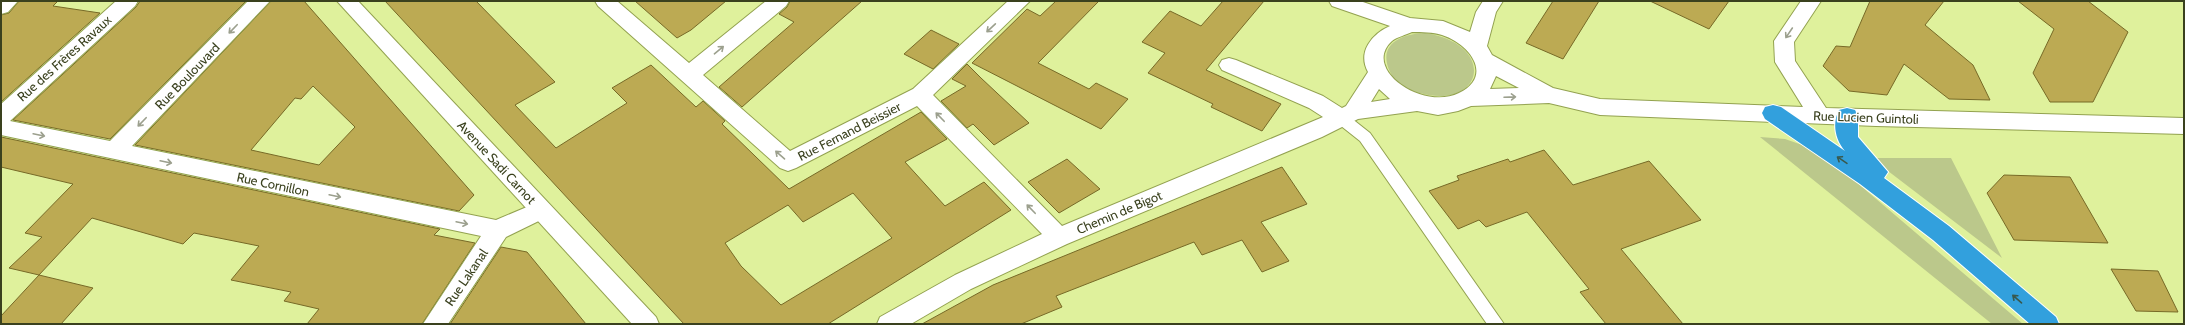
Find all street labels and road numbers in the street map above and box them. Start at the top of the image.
street label: Rue des Frères Ravaux [14,11,115,105]
street label: Rue Boulouvard [151,39,223,113]
street label: Rue Fernand Beissier [795,98,904,164]
street label: Rue Lucien Guintoli [1813,107,1919,127]
street label: Avenue Sadi Carnot [454,117,540,207]
street label: Rue Cornillon [235,169,311,199]
street label: Chemin de Bigot [1074,187,1165,237]
street label: Rue Lakanal [441,245,491,309]

